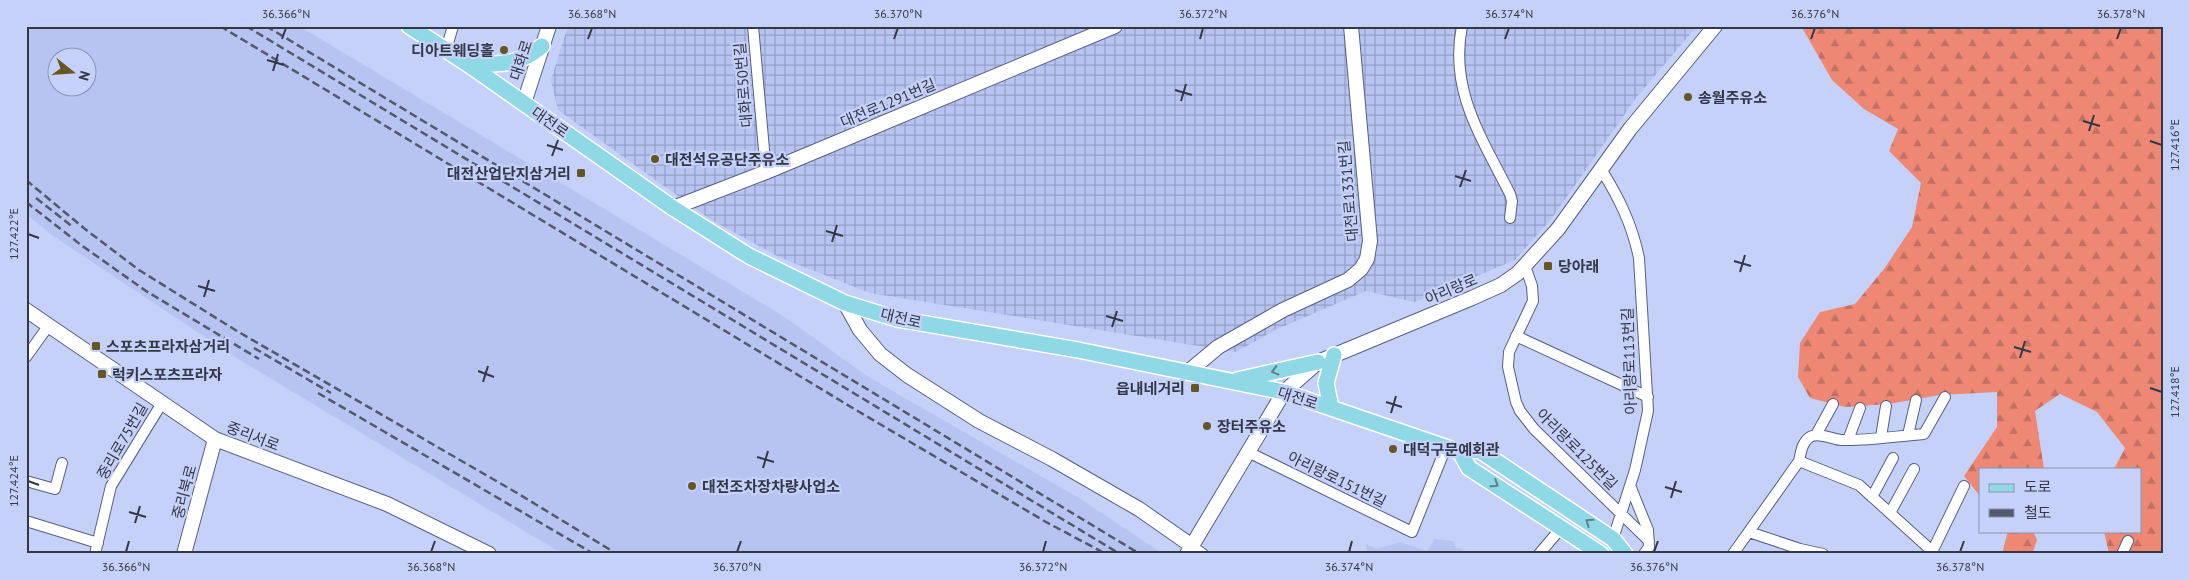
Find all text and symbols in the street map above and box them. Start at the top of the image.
text: 36.366°N [262,6,310,21]
text: 36.368°N [568,6,616,21]
text: 36.370°N [874,6,922,21]
text: 36.372°N [1179,6,1227,21]
text: 36.374°N [1485,6,1533,21]
text: 36.376°N [1791,6,1839,21]
text: 36.378°N [2097,6,2145,21]
street label: 대화로 [506,37,536,83]
place label: 디아트웨딩홀 [411,41,494,60]
street label: 대화로50번길 [730,42,756,128]
marker: 디아트웨딩홀 [498,44,510,56]
north arrow [48,48,98,98]
text: N [74,69,94,83]
street label: 대전로1291번길 [837,74,939,132]
place label: 송월주유소 [1698,88,1767,107]
marker: 송월주유소 [1682,91,1694,103]
street label: 대전로 [528,102,572,142]
text: 127.416°E [2167,119,2182,171]
street label: 대전로1331번길 [1334,140,1362,242]
place label: 대전석유공단주유소 [665,150,789,169]
marker: 대전석유공단주유소 [649,153,661,165]
place label: 대전산업단지삼거리 [447,164,571,183]
marker: 대전산업단지삼거리 [575,167,587,179]
text: 127.422°E [6,208,21,260]
place label: 당아래 [1558,257,1599,276]
marker: 당아래 [1542,260,1554,272]
street label: 아리랑로 [1422,269,1480,309]
street label: 대전로 [879,304,923,332]
street label: 아리랑로113번길 [1618,307,1640,415]
place label: 스포츠프라자삼거리 [106,337,230,356]
marker: 스포츠프라자삼거리 [90,340,102,352]
place label: 럭키스포츠프라자 [112,365,223,384]
one-way arrow [1271,366,1279,376]
text: 127.418°E [2167,366,2182,418]
marker: 럭키스포츠프라자 [96,368,108,380]
place label: 읍내네거리 [1116,379,1185,398]
marker: 읍내네거리 [1189,382,1201,394]
street label: 대전로 [1275,383,1321,413]
street label: 중리로75번길 [92,399,152,483]
street label: 아리랑로125번길 [1532,404,1622,494]
street label: 중리서로 [224,417,282,455]
place label: 장터주유소 [1217,417,1286,436]
marker: 장터주유소 [1201,420,1213,432]
place label: 대덕구문예회관 [1403,440,1500,459]
marker: 대덕구문예회관 [1387,443,1399,455]
street label: 아리랑로151번길 [1285,447,1389,511]
text: 127.424°E [6,455,21,507]
street label: 중리북로 [168,463,200,521]
legend [1979,468,2142,532]
place label: 대전조차장차량사업소 [702,477,840,496]
text: 도로 [2024,477,2052,496]
one-way arrow [1490,478,1499,488]
marker: 대전조차장차량사업소 [686,480,698,492]
text: 철도 [2024,503,2052,522]
one-way arrow [1585,519,1594,528]
text: 36.366°N [102,559,150,574]
text: 36.368°N [407,559,455,574]
text: 36.370°N [713,559,761,574]
text: 36.372°N [1019,559,1067,574]
text: 36.374°N [1325,559,1373,574]
text: 36.376°N [1630,559,1678,574]
text: 36.378°N [1936,559,1984,574]

